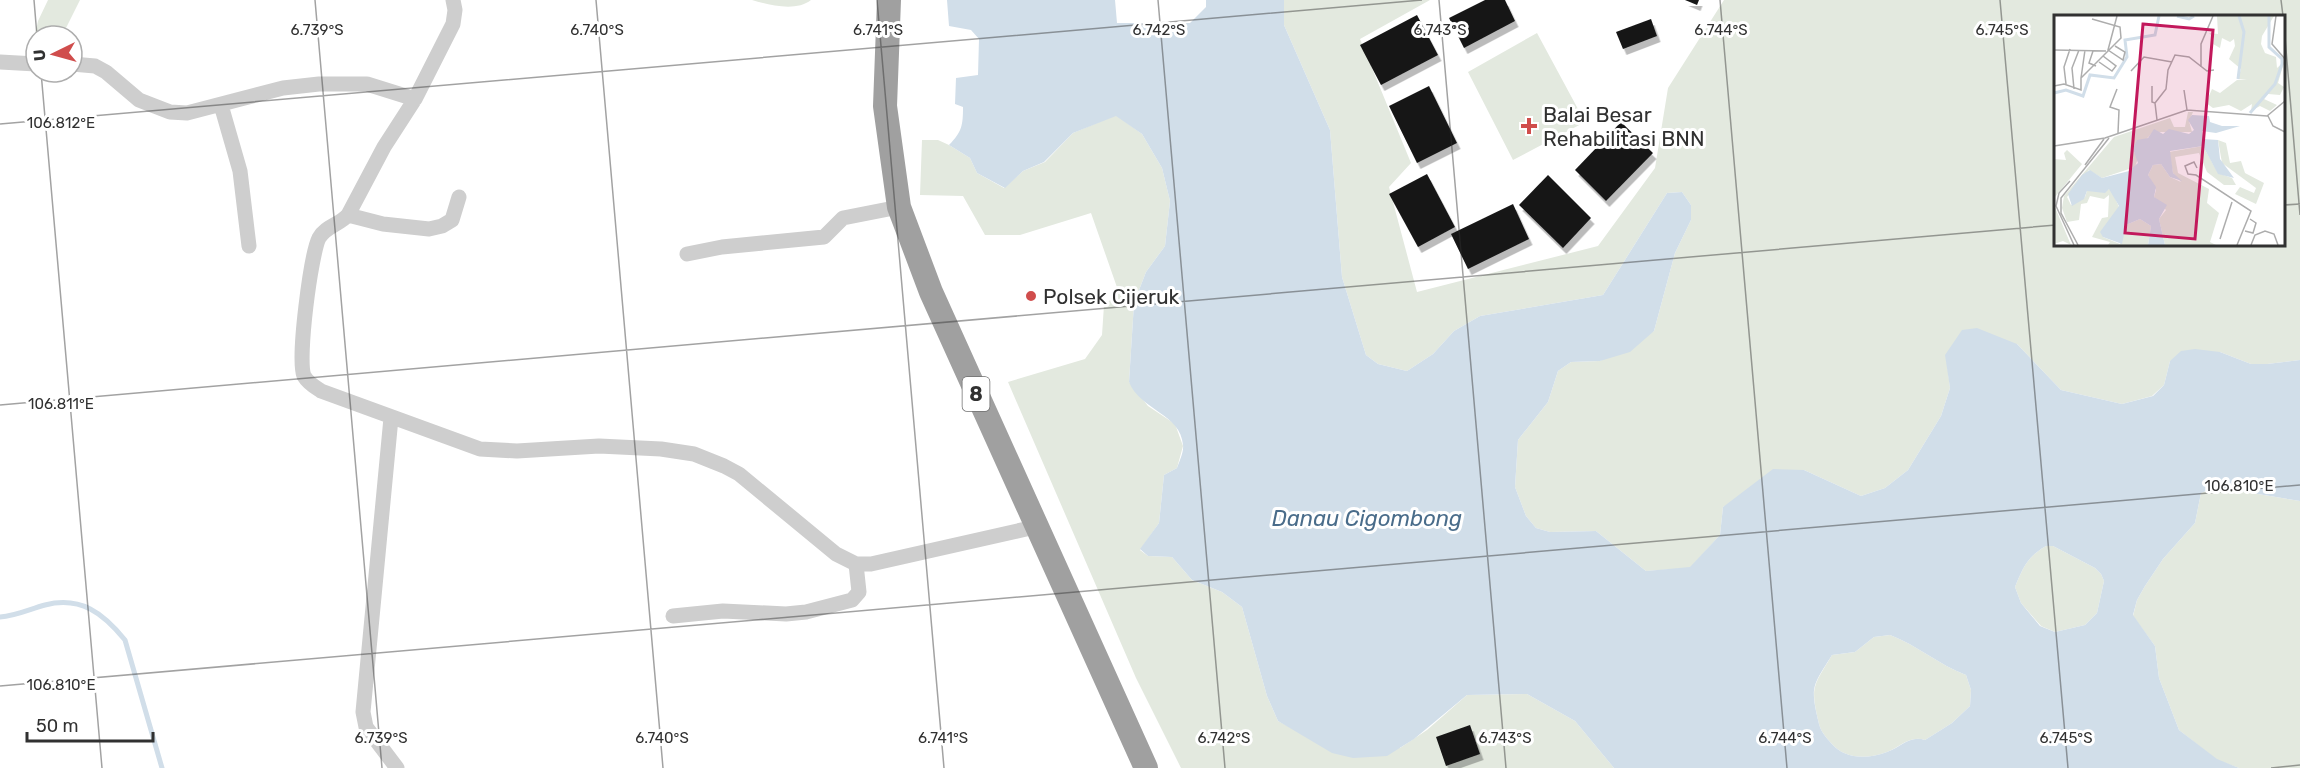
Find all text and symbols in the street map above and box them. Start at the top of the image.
inset map [2054,15,2285,246]
text: 6.739°S [290,21,344,39]
text: 6.740°S [570,21,624,39]
text: 6.741°S [853,21,903,39]
text: 6.742°S [1133,21,1185,39]
text: 6.743°S [1413,21,1467,39]
text: 6.744°S [1694,21,1748,39]
text: 6.745°S [1976,21,2028,39]
north arrow [24,24,84,84]
text: U [30,49,50,62]
place label: Balai Besar Rehabilitasi BNN [1543,102,1705,151]
text: 106.812°E [27,114,95,132]
marker: Balai Besar Rehabilitasi BNN [1520,117,1538,135]
place label: Polsek Cijeruk [1043,284,1180,309]
marker: Polsek Cijeruk [1024,289,1038,303]
road number: 8 [962,377,990,411]
text: 106.811°E [28,395,94,413]
text: 106.810°E [2204,477,2274,495]
water label: Danau Cigombong [1272,505,1462,532]
text: 106.810°E [26,676,96,694]
scale bar [27,705,153,743]
text: 50 m [36,715,79,737]
text: 6.739°S [354,729,408,747]
text: 6.740°S [635,729,689,747]
text: 6.741°S [918,729,968,747]
text: 6.742°S [1198,729,1250,747]
text: 6.743°S [1478,729,1532,747]
text: 6.744°S [1758,729,1812,747]
text: 6.745°S [2040,729,2092,747]

